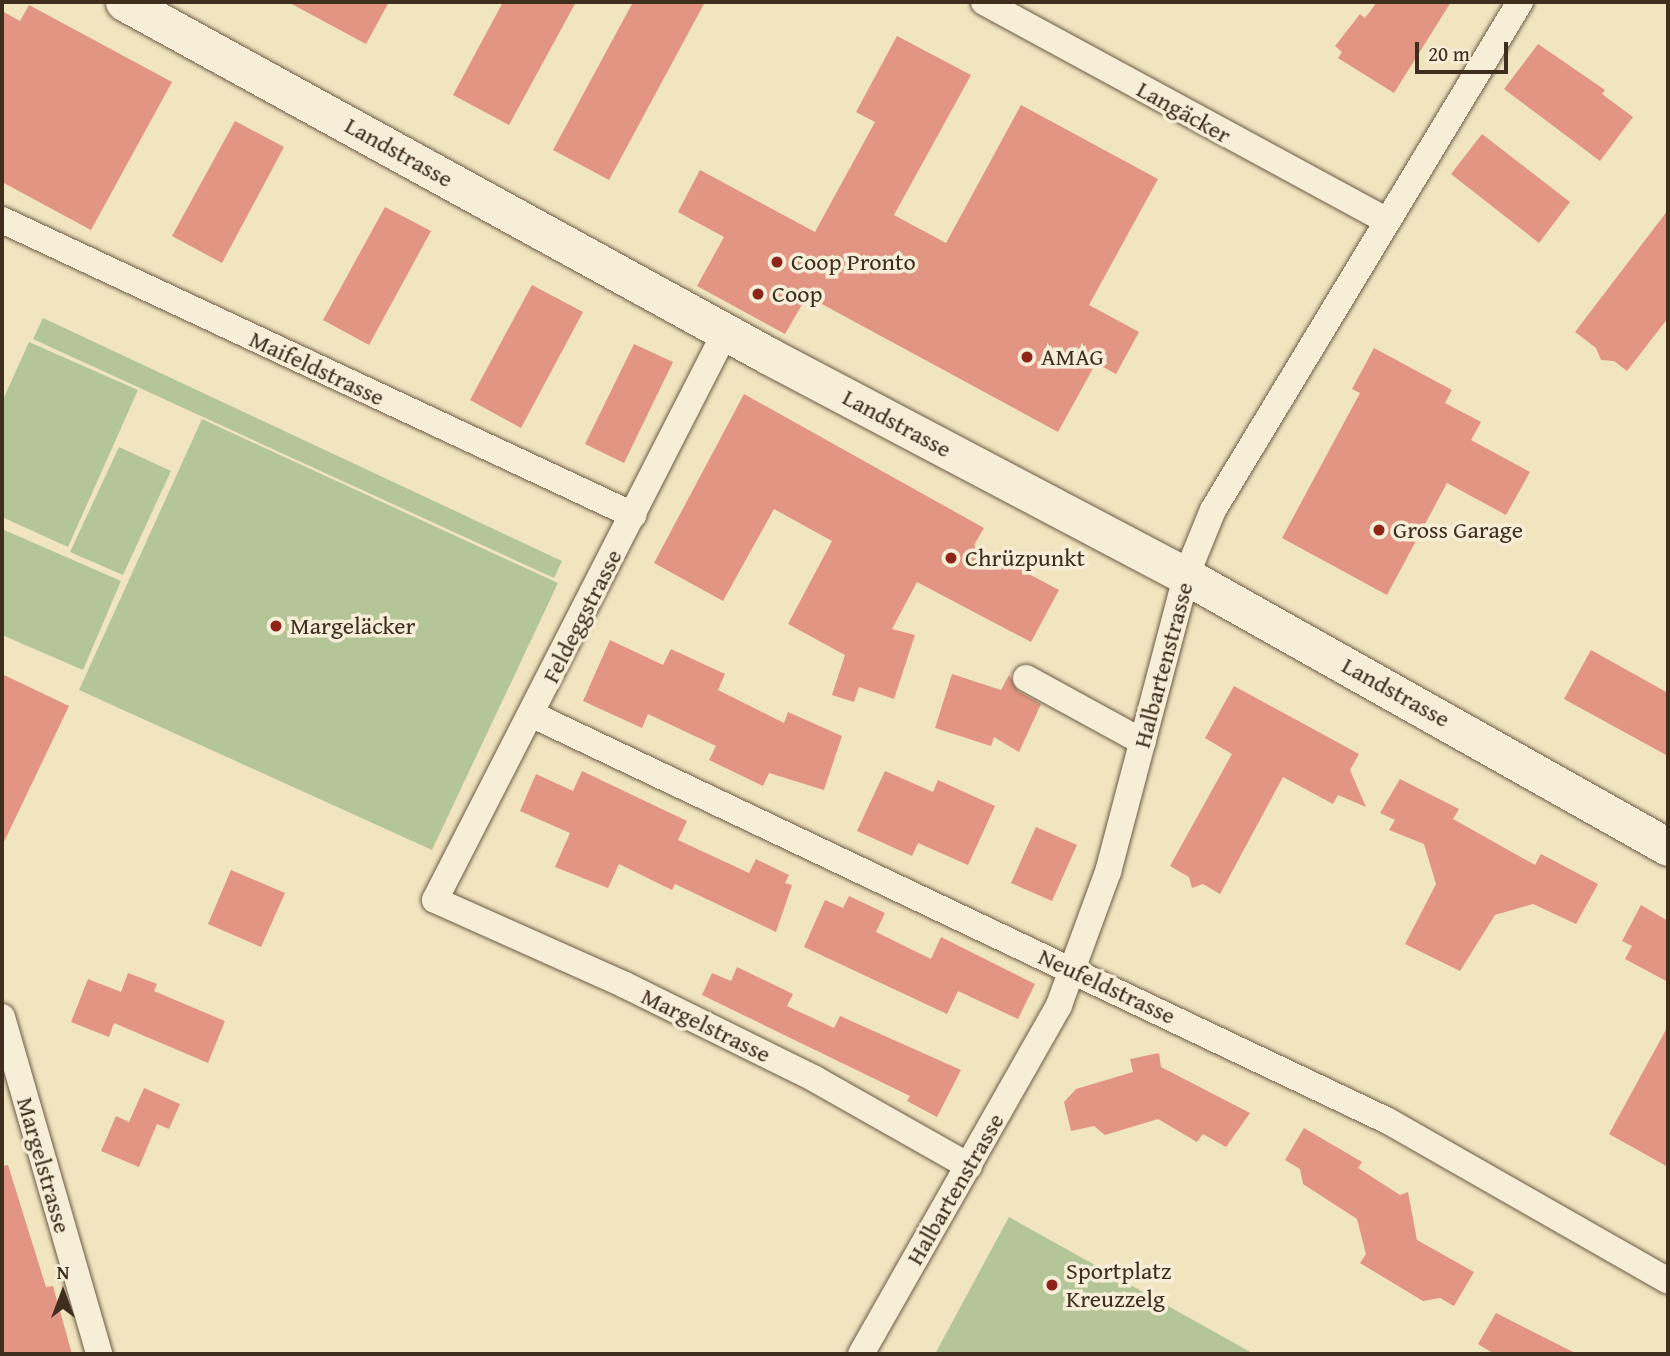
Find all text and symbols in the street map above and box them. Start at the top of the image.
scale bar [1418,28,1511,72]
text: 20 m [1428,38,1470,69]
street label: Langäcker [1132,74,1236,150]
street label: Landstrasse [340,111,458,193]
place label: Coop Pronto [791,248,916,276]
marker: Coop Pronto [769,254,785,270]
place label: Coop [772,280,822,308]
marker: Coop [750,286,766,302]
street label: Maifeldstrasse [245,324,389,412]
place label: AMAG [1041,343,1104,371]
marker: AMAG [1019,349,1035,365]
street label: Landstrasse [838,382,956,464]
place label: Gross Garage [1393,516,1523,544]
marker: Gross Garage [1371,522,1387,538]
street label: Feldeggstrasse [536,544,628,688]
place label: Chrüzpunkt [965,544,1085,572]
marker: Chrüzpunkt [943,550,959,566]
street label: Halbartenstrasse [1127,579,1199,751]
place label: Margeläcker [290,612,415,640]
marker: Margeläcker [268,618,284,634]
street label: Landstrasse [1337,651,1455,733]
street label: Neufeldstrasse [1034,942,1180,1030]
street label: Margelstrasse [637,981,775,1069]
street label: Margelstrasse [11,1094,77,1236]
street label: Halbartenstrasse [900,1108,1010,1270]
place label: Sportplatz Kreuzzelg [1066,1257,1171,1313]
north arrow [28,1258,98,1328]
text: N [57,1258,69,1286]
marker: Sportplatz Kreuzzelg [1044,1277,1060,1293]

